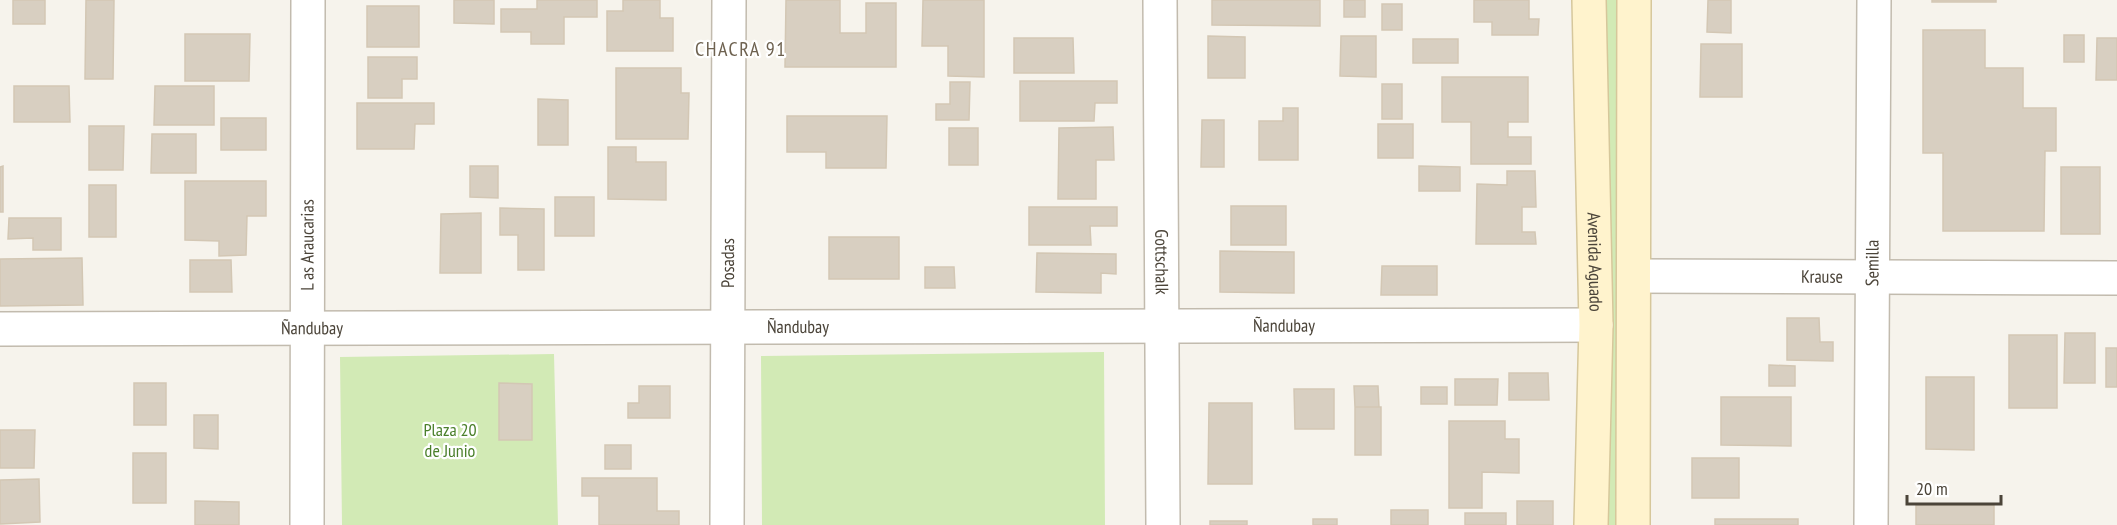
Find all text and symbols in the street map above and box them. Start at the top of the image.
district label: CHACRA 91 [695,36,787,62]
street label: L as Araucarias [295,199,319,291]
street label: Avenida Aguado [1583,212,1608,312]
street label: Gottschalk [1150,229,1174,295]
street label: Posadas [716,238,739,288]
street label: Semilla [1860,240,1884,286]
street label: Krause [1801,265,1843,288]
street label: Ñandubay [1253,314,1315,337]
street label: Ñandubay [767,315,829,338]
street label: Ñandubay [281,316,343,339]
park label: Plaza 20 de Junio [423,418,477,462]
scale bar [1907,468,2002,506]
text: 20 m [1916,477,1948,500]

